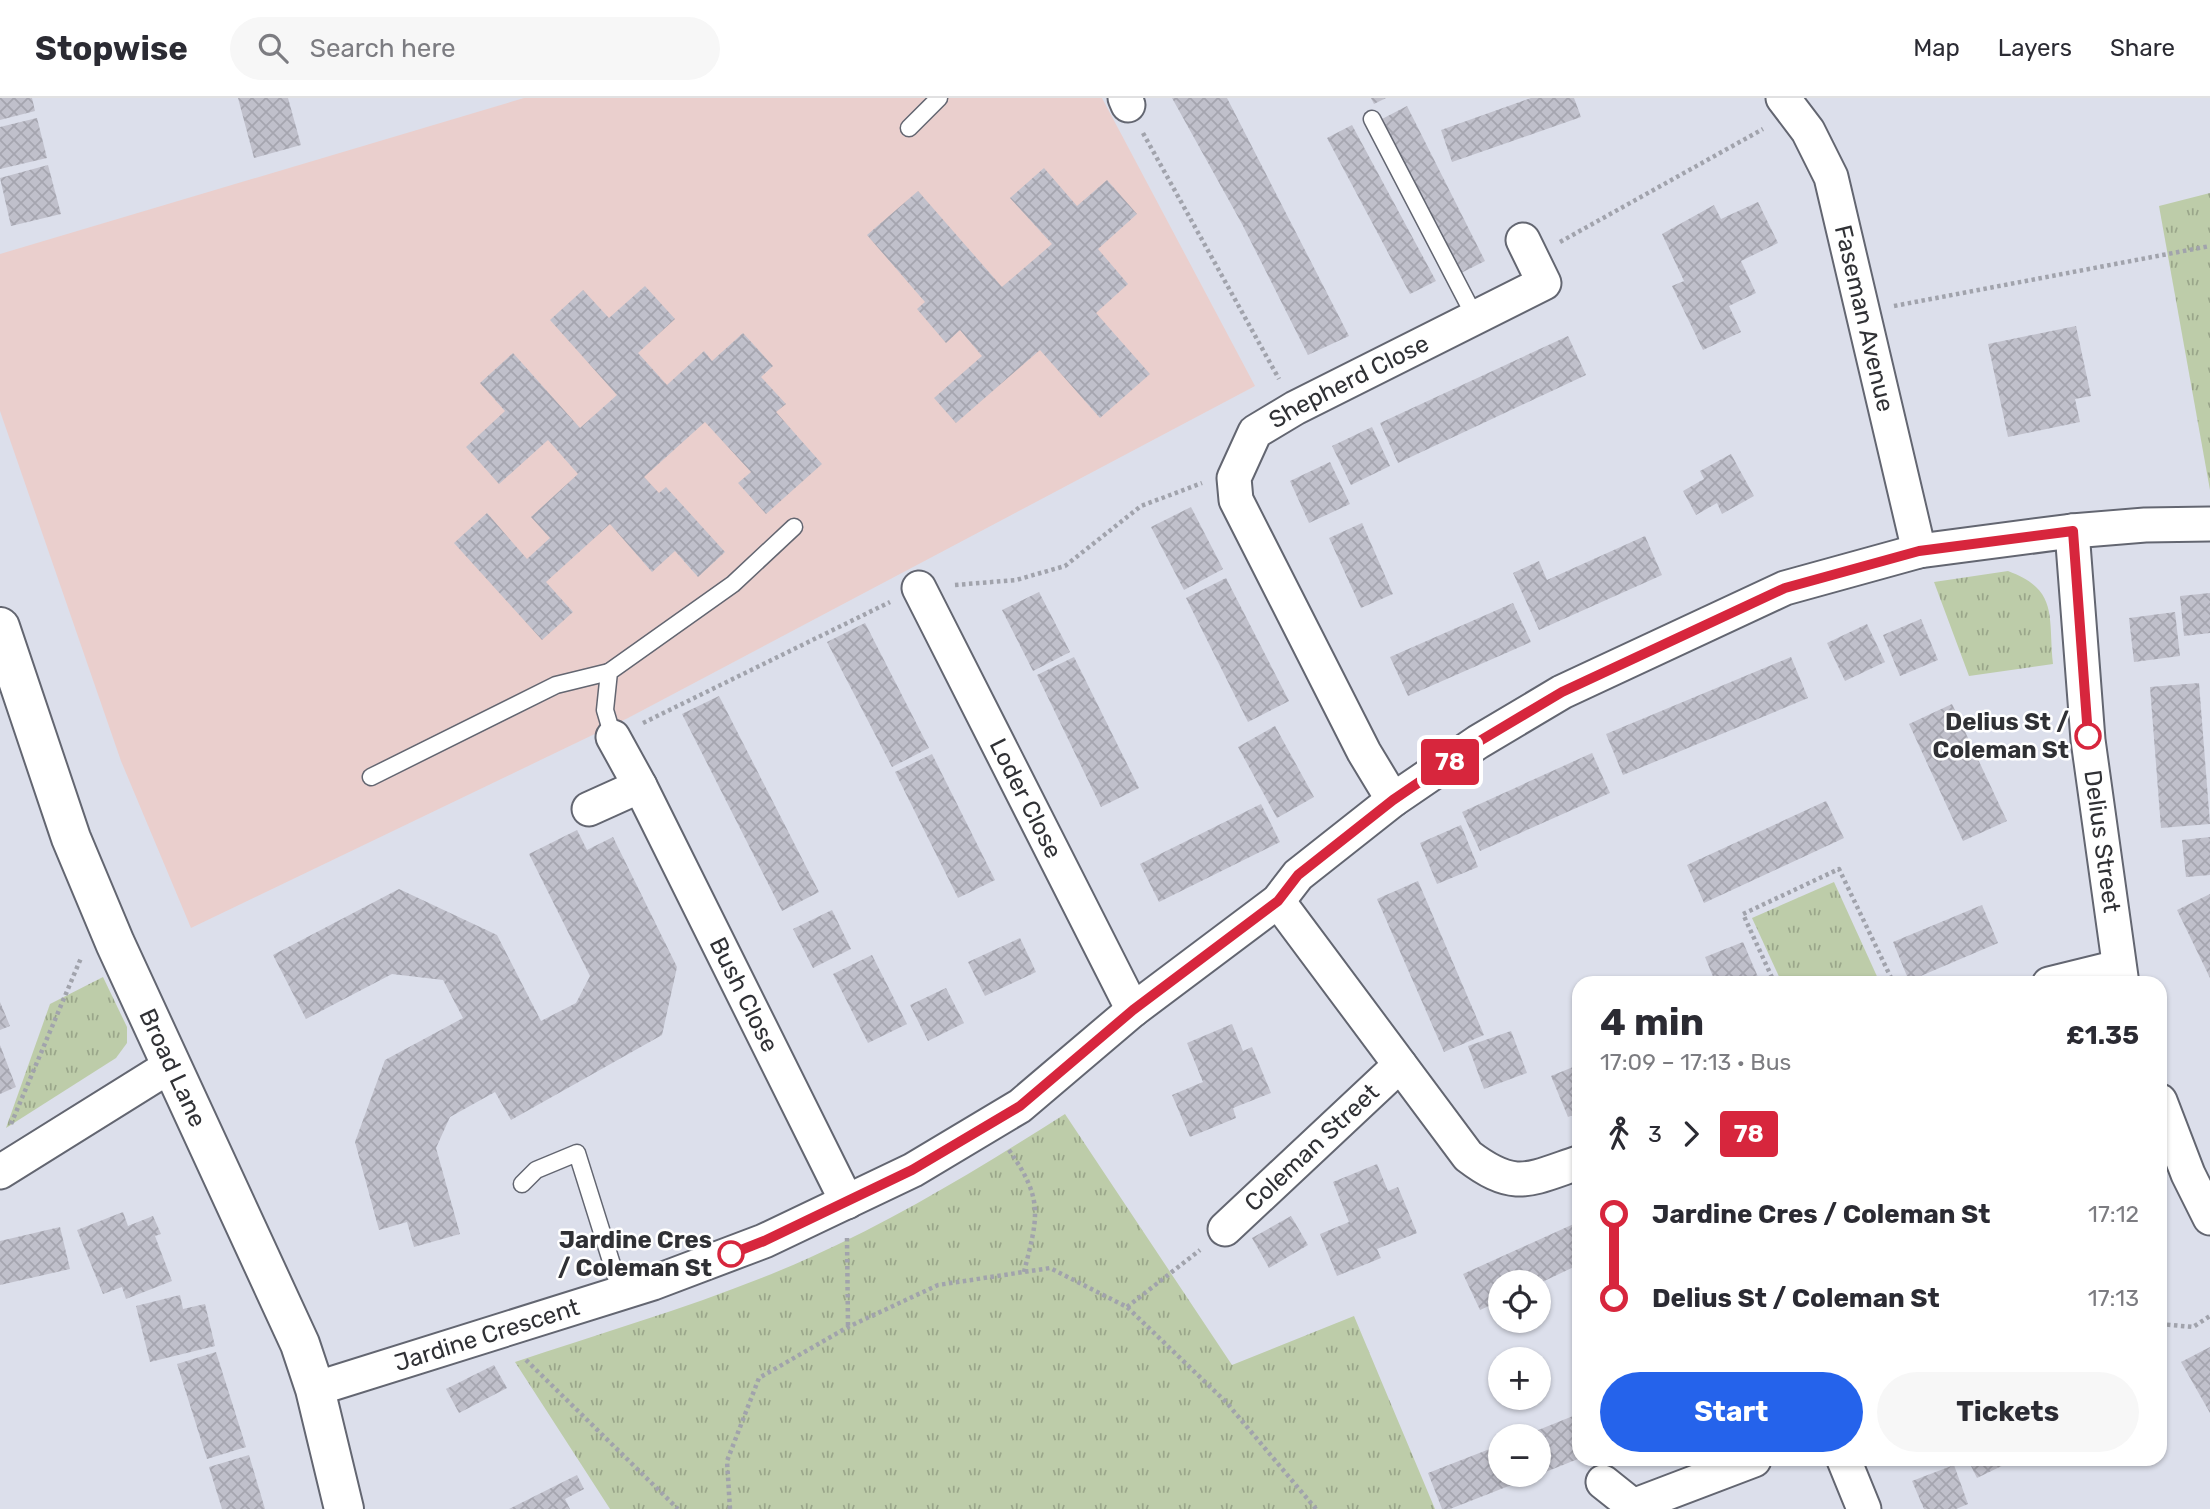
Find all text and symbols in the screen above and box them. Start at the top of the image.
search box [230,17,720,80]
text: Stopwise [35,29,188,68]
icon: search [254,29,292,67]
text: Search here [310,33,456,64]
text: Map [1913,34,1960,62]
text: Layers [1998,34,2072,62]
text: Share [2110,34,2175,62]
street label: Faseman Avenue [1829,222,1900,414]
street label: Shepherd Close [1264,329,1433,434]
place label: Delius St / Coleman St [1933,708,2069,764]
marker: Delius St / Coleman St [2075,723,2101,749]
street label: Loder Close [984,734,1068,863]
line badge: 78 [1418,739,1482,785]
text: 78 [1435,748,1465,776]
street label: Delius Street [2078,768,2126,914]
street label: Bush Close [704,933,784,1057]
text: 4 min [1600,999,1704,1045]
street label: Broad Lane [133,1004,212,1131]
text: £1.35 [2066,1020,2139,1051]
text: 17:09 – 17:13 · Bus [1600,1048,1791,1076]
street label: Coleman Street [1239,1078,1385,1217]
icon: walk [1600,1115,1638,1153]
icon: forward [1672,1115,1710,1153]
text: 3 [1648,1120,1662,1148]
text: 78 [1734,1120,1764,1148]
text: Jardine Cres / Coleman St [1652,1199,1991,1230]
text: 17:12 [2088,1200,2139,1228]
place label: Jardine Cres / Coleman St [558,1226,712,1282]
marker: Jardine Cres / Coleman St [718,1241,744,1267]
map controls [1488,1270,1551,1487]
button: locate [1488,1270,1551,1333]
text: Delius St / Coleman St [1652,1283,1940,1314]
text: 17:13 [2088,1284,2139,1312]
street label: Jardine Crescent [391,1293,583,1377]
button: + [1488,1347,1551,1410]
button: Start [1600,1372,1863,1452]
button: Tickets [1877,1372,2139,1452]
button: − [1488,1424,1551,1487]

